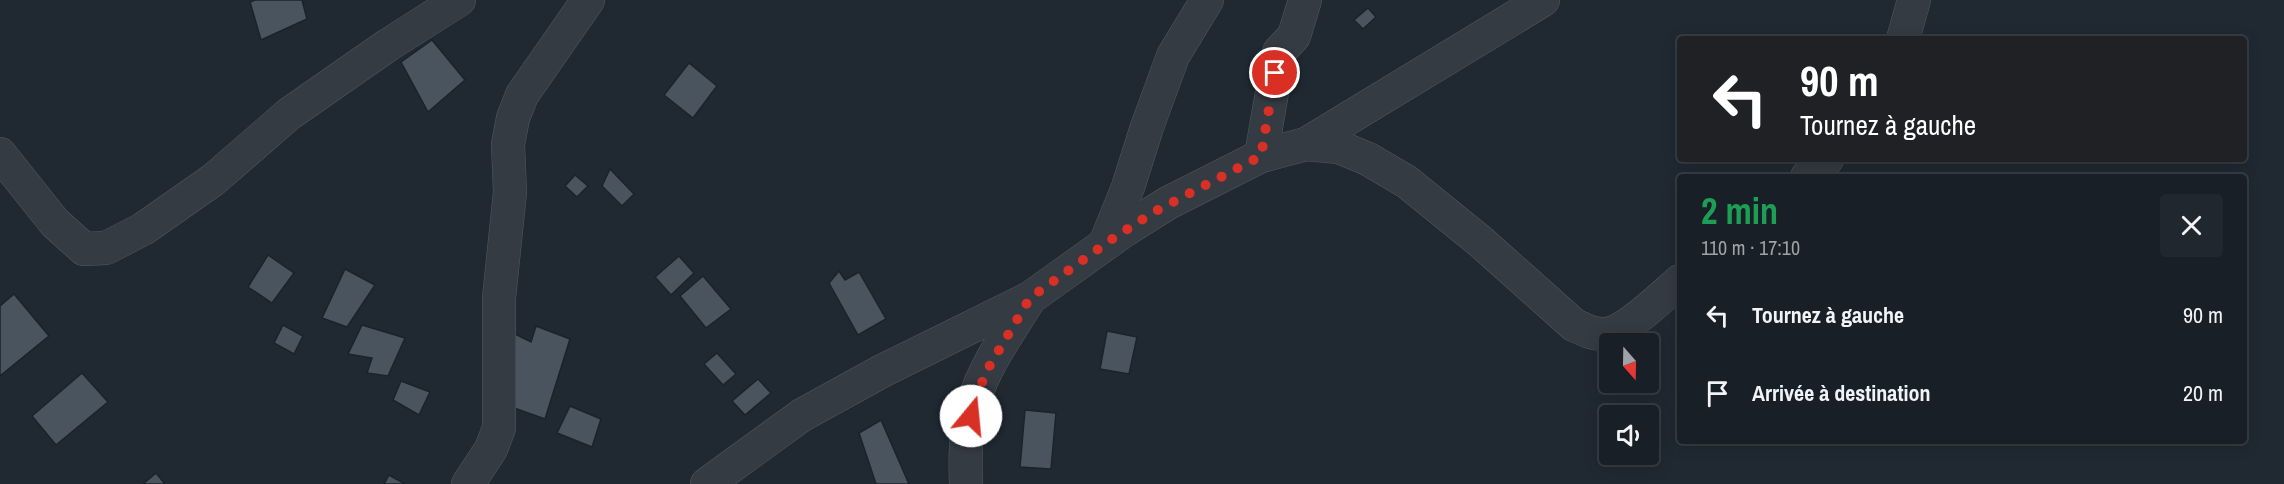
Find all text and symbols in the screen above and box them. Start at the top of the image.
pin [1249,47,1300,98]
text: 90 m [1800,53,1879,109]
icon: arrive [1258,56,1291,89]
icon: left [1701,60,1779,138]
text: Tournez à gauche [1800,107,1976,143]
text: 2 min [1701,187,1778,235]
button: close [2160,194,2223,257]
text: 110 m · 17:10 [1701,234,1800,261]
icon: left [1701,299,1734,332]
text: Tournez à gauche [1752,300,1904,330]
text: 90 m [2183,300,2223,330]
north arrow [1599,333,1659,393]
map controls [1599,333,1659,465]
icon: arrive [1701,377,1734,410]
text: Arrivée à destination [1752,378,1930,408]
text: 20 m [2183,378,2223,408]
position arrow [939,384,1003,448]
button: sound [1599,405,1659,465]

